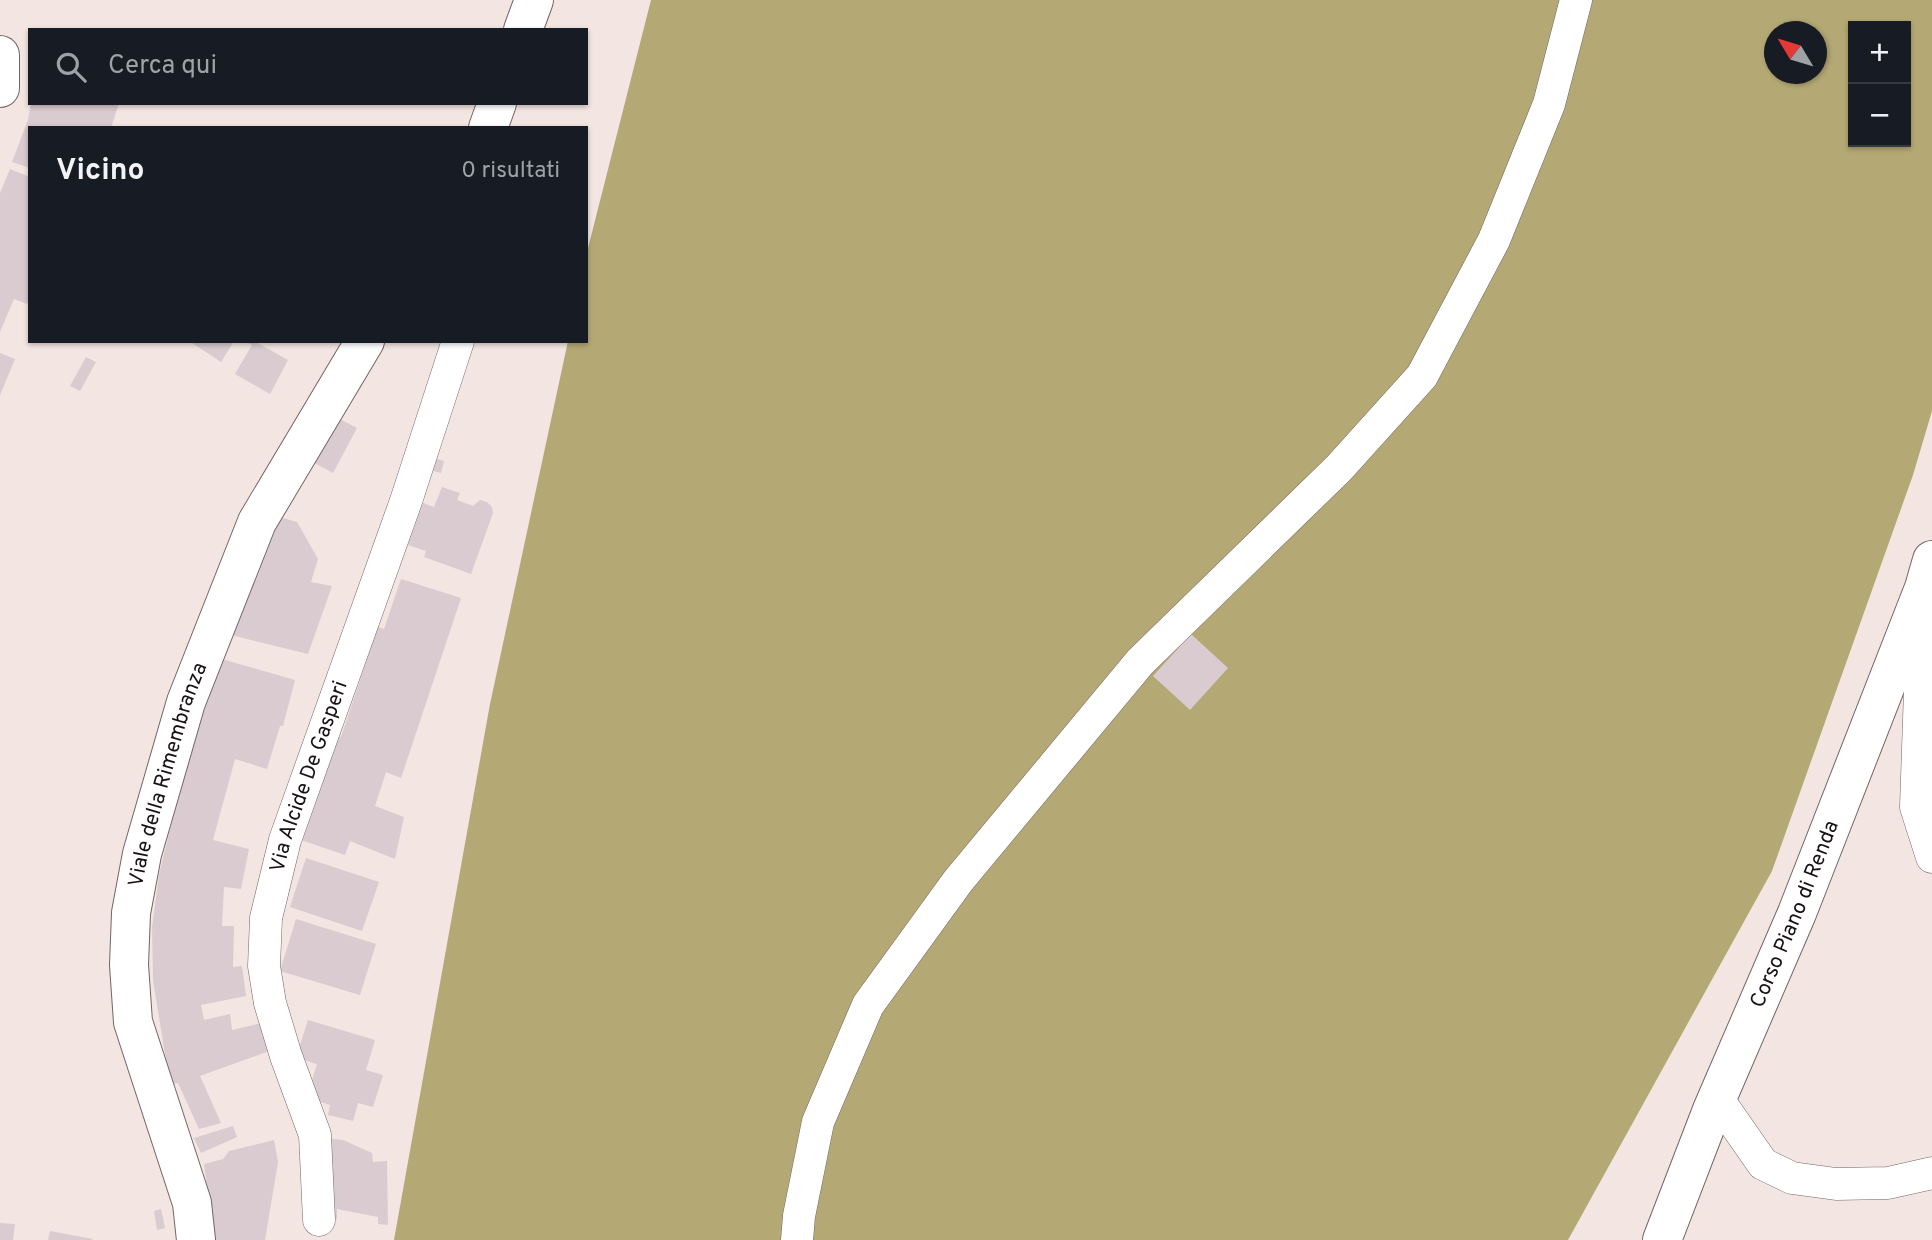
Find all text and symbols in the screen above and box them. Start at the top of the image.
north arrow [1764,21,1827,84]
map controls [1848,21,1911,147]
button: + [1848,21,1911,84]
search box [28,28,588,105]
icon: search [52,48,90,86]
text: Cerca qui [108,50,217,83]
button: − [1848,84,1911,147]
text: Vicino [56,153,145,190]
text: 0 risultati [461,157,560,186]
street label: Viale della Rimembranza [123,658,214,889]
street label: Via Alcide De Gasperi [264,677,354,875]
street label: Corso Piano di Renda [1744,816,1845,1012]

